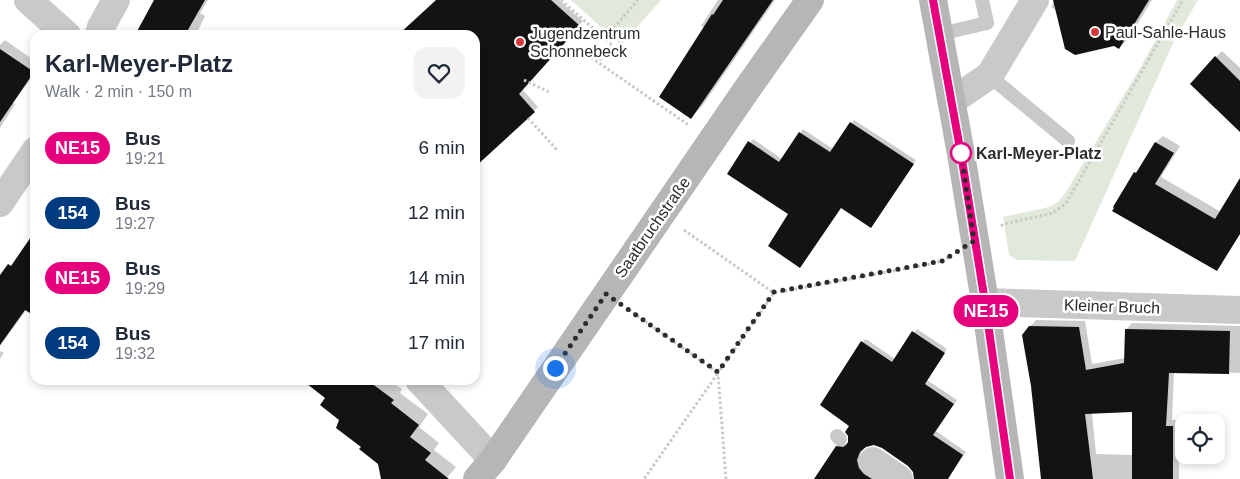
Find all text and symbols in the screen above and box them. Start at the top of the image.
place label: Paul-Sahle-Haus [1105,24,1226,41]
place label: Jugendzentrum Schonnebeck [530,25,640,60]
marker: Paul-Sahle-Haus [1089,26,1101,38]
marker: Jugendzentrum Schonnebeck [514,36,526,48]
button: heart [413,47,465,99]
text: Karl-Meyer-Platz [45,50,233,77]
text: Walk · 2 min · 150 m [45,83,192,100]
text: Bus [125,128,161,149]
text: 6 min [419,137,465,158]
text: NE15 [55,138,100,158]
marker: Karl-Meyer-Platz [950,142,972,164]
place label: Karl-Meyer-Platz [976,145,1101,162]
text: 19:21 [125,150,165,167]
street label: Saatbruchstraße [612,174,693,281]
text: Bus [115,193,151,214]
text: 12 min [408,202,465,223]
text: 154 [57,203,88,223]
text: 19:27 [115,215,155,232]
text: Bus [125,258,161,279]
text: 14 min [408,267,465,288]
text: NE15 [55,268,100,288]
text: 19:29 [125,280,165,297]
line badge: NE15 [951,295,1021,327]
street label: Kleiner Bruch [1064,296,1160,317]
text: NE15 [963,301,1009,321]
text: Bus [115,323,151,344]
text: 17 min [408,332,465,353]
text: 154 [57,333,88,353]
text: 19:32 [115,345,155,362]
your location [543,356,568,381]
map controls [1175,414,1225,464]
button: locate [1175,414,1225,464]

